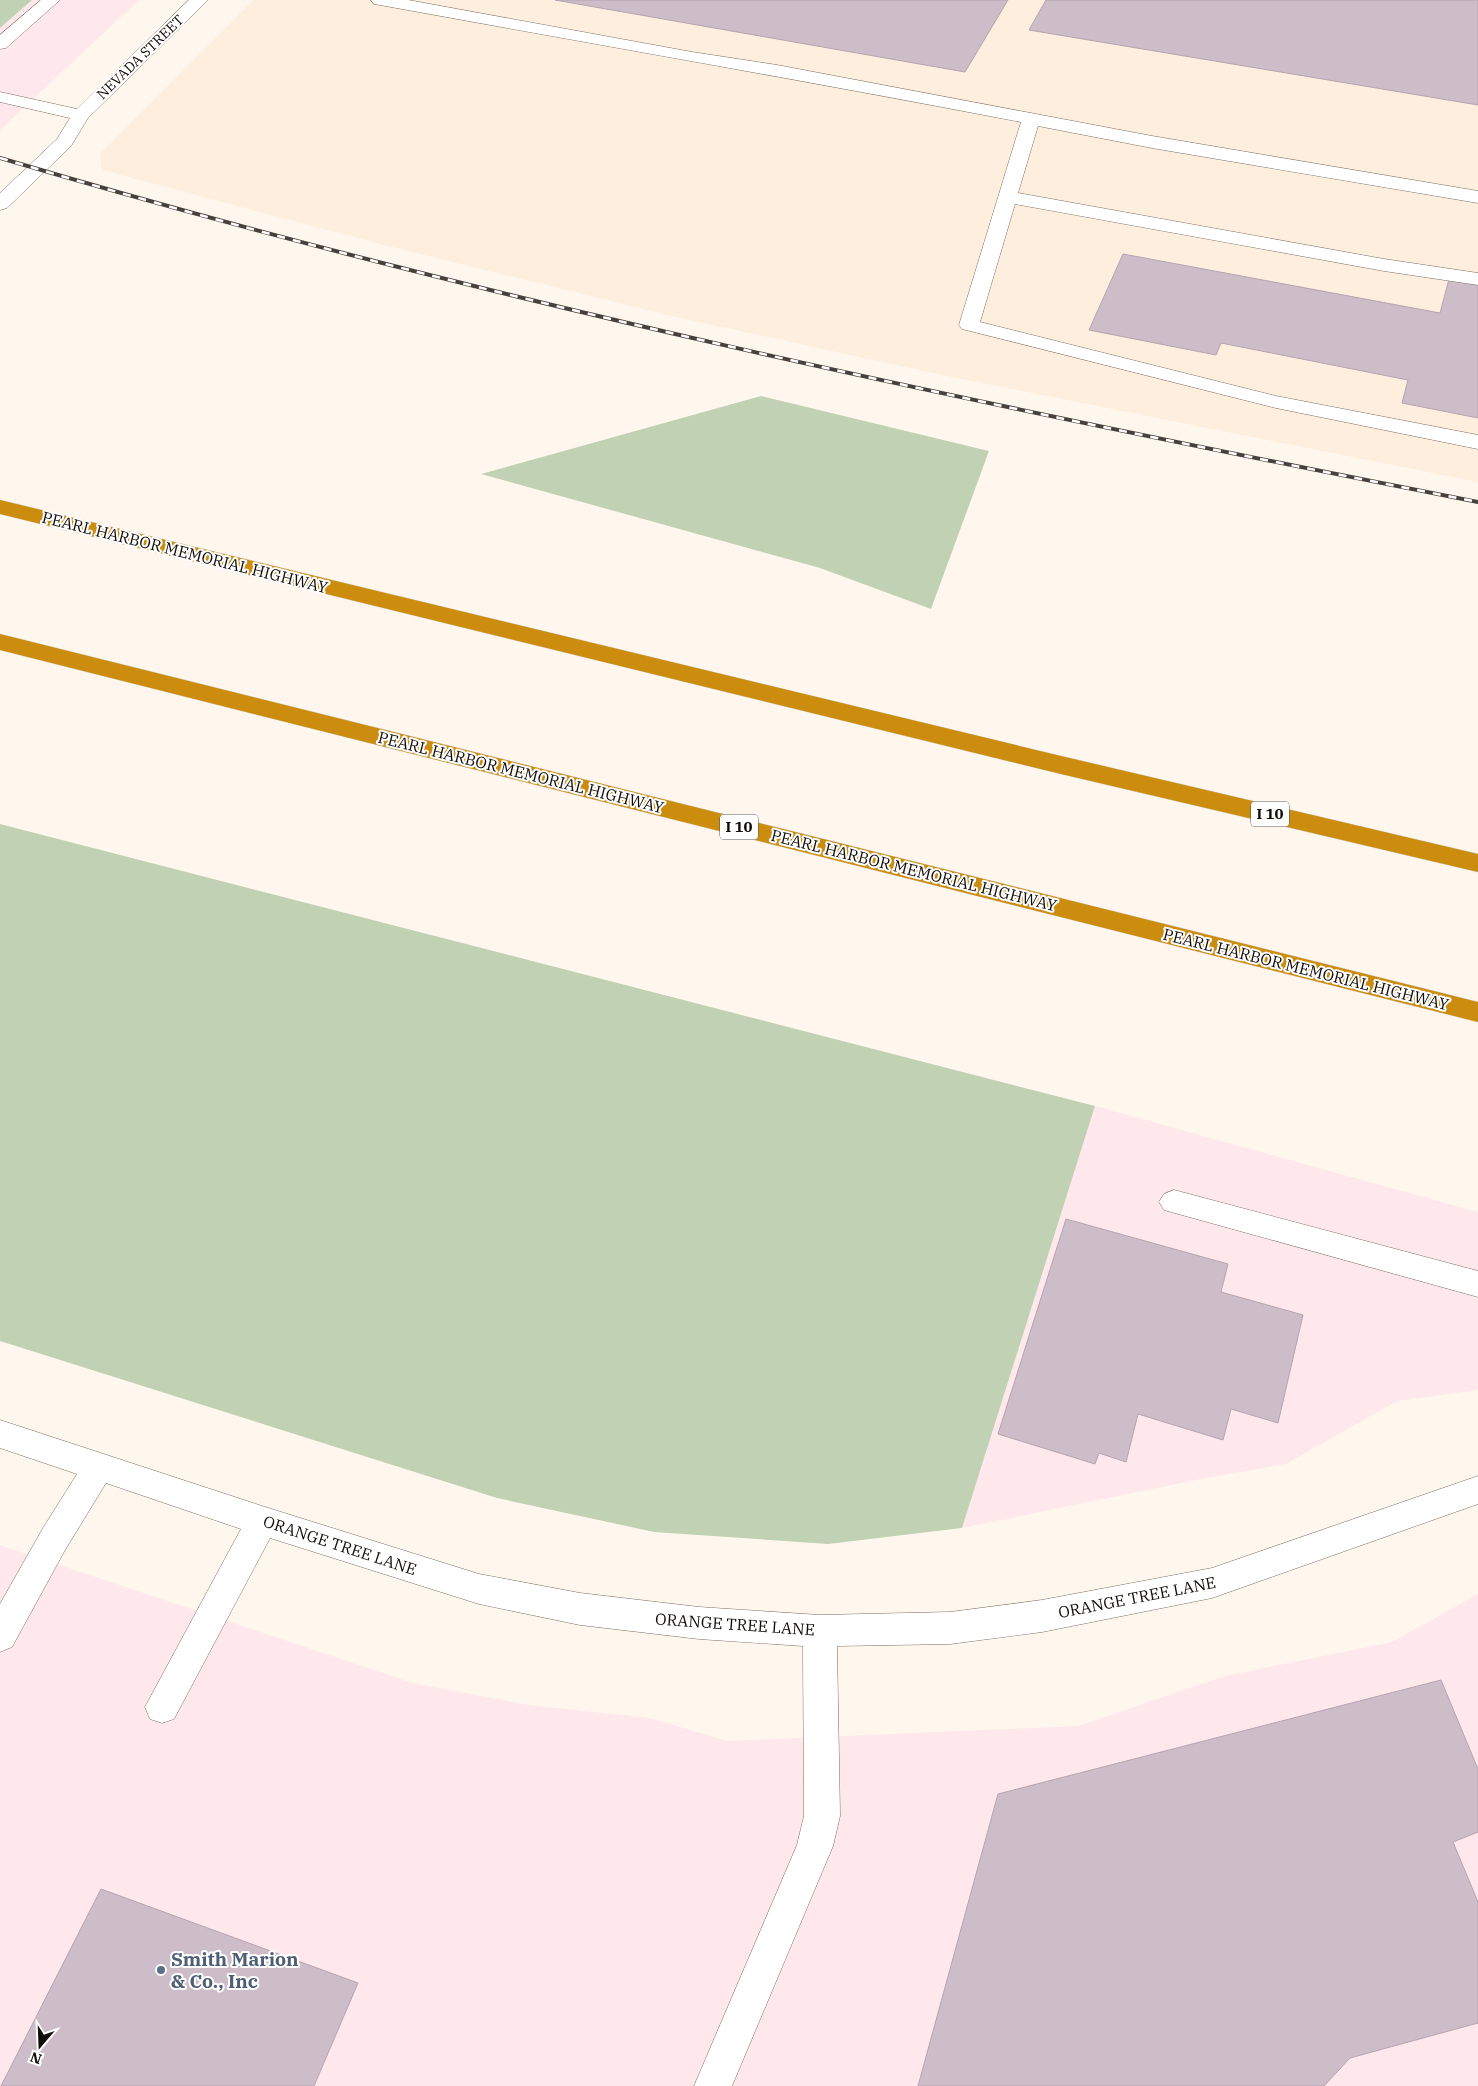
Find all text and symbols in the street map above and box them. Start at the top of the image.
street label: NEVADA STREET [93,11,187,103]
street label: PEARL HARBOR MEMORIAL HIGHWAY [40,507,330,597]
street label: PEARL HARBOR MEMORIAL HIGHWAY [376,727,666,817]
road number: I 10 [1251,802,1289,826]
road number: I 10 [720,814,758,840]
street label: PEARL HARBOR MEMORIAL HIGHWAY [769,825,1059,915]
street label: PEARL HARBOR MEMORIAL HIGHWAY [1161,924,1451,1014]
street label: ORANGE TREE LANE [261,1511,419,1579]
street label: ORANGE TREE LANE [1057,1572,1217,1622]
street label: ORANGE TREE LANE [654,1608,816,1640]
place label: Smith Marion & Co., Inc [171,1947,299,1993]
marker: Smith Marion & Co., Inc [155,1964,167,1976]
north arrow [15,2021,65,2071]
text: N [28,2048,44,2069]

